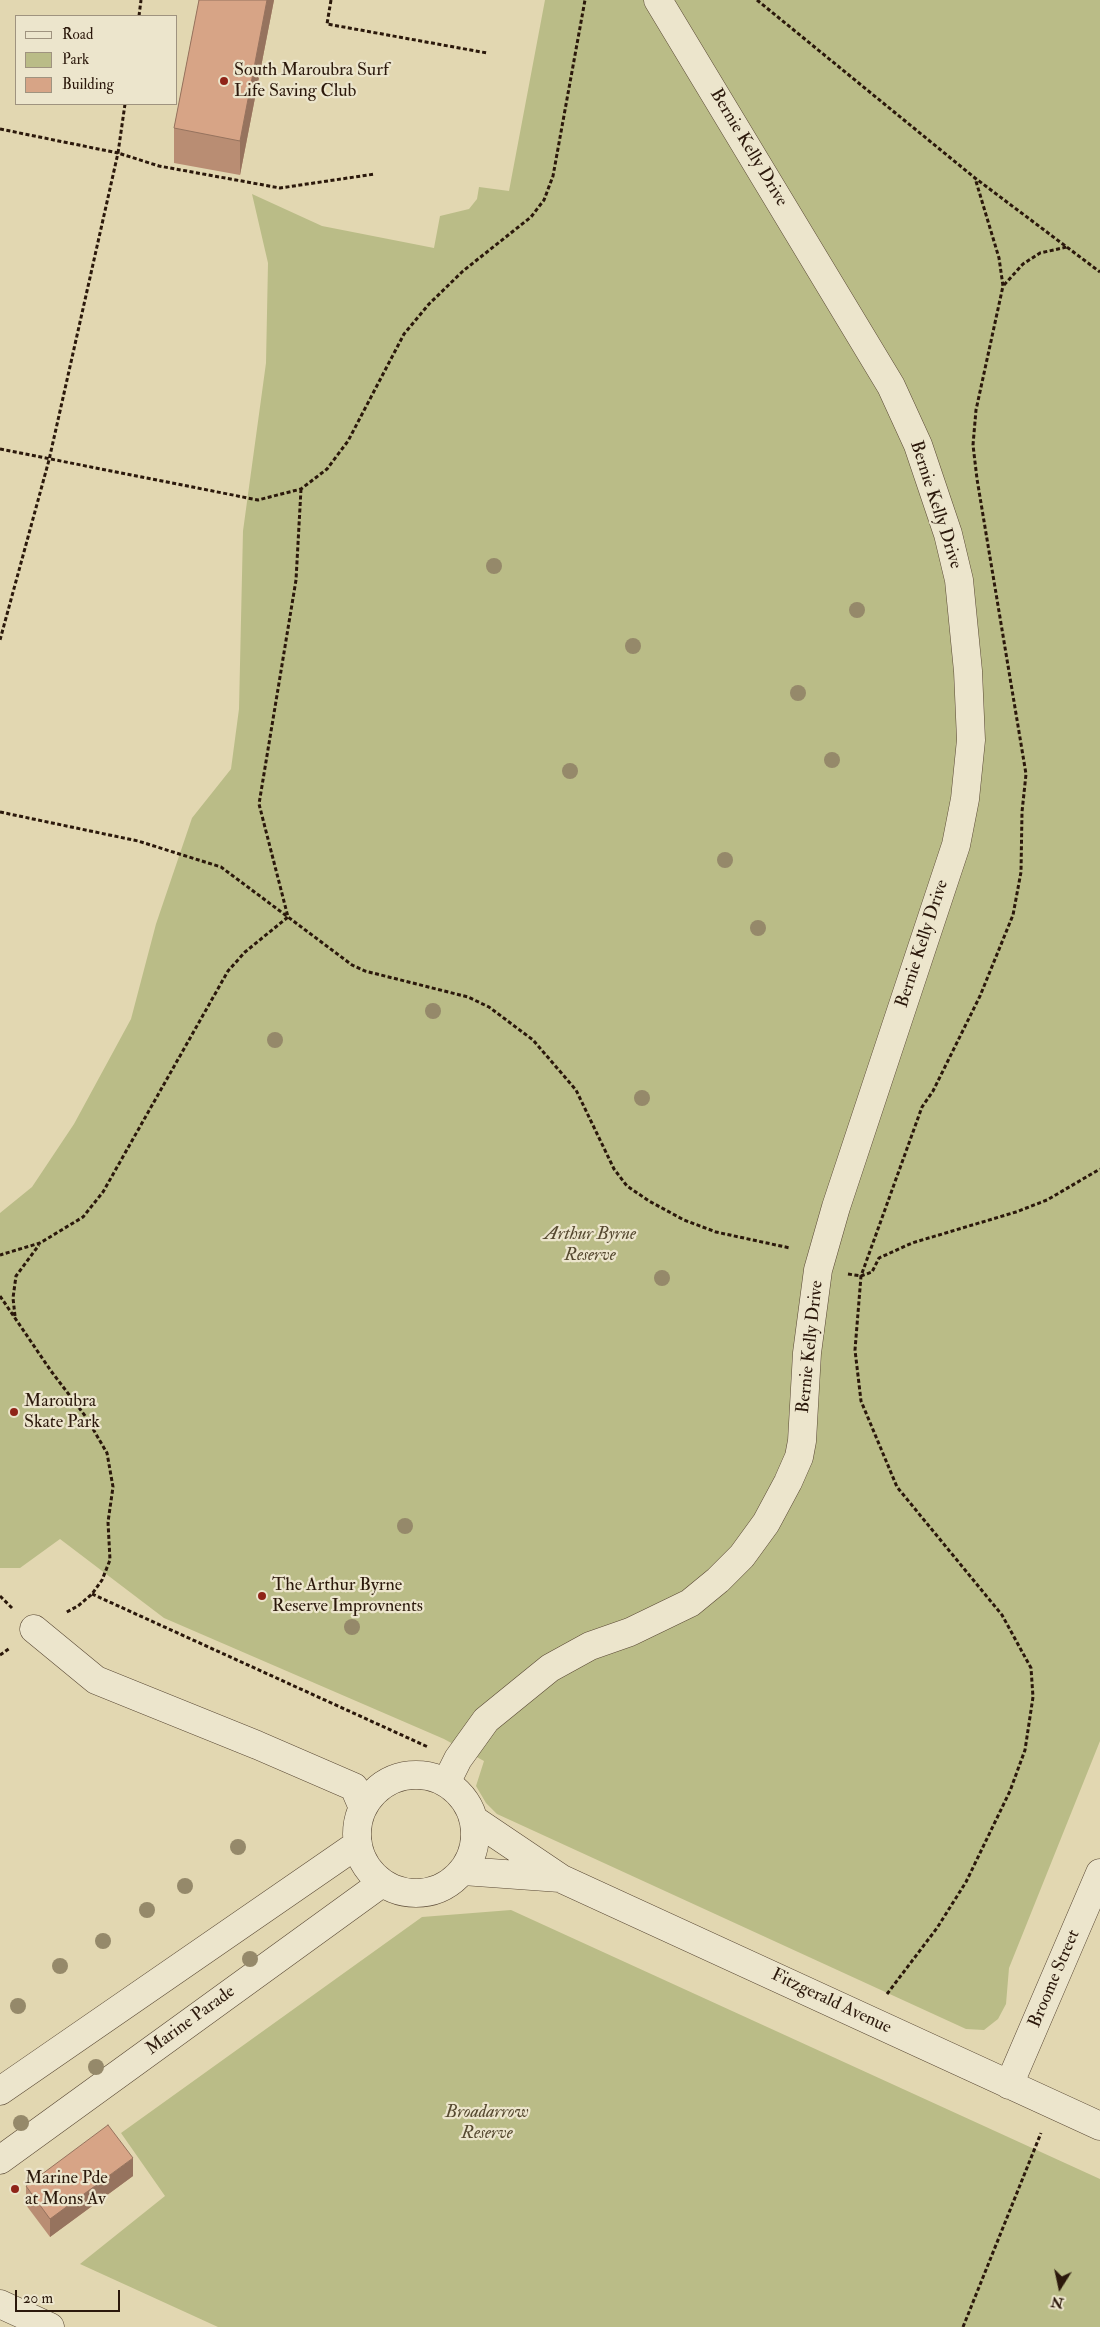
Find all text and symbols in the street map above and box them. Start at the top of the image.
legend [15,15,178,105]
text: Road [62,25,93,44]
text: Park [62,50,89,69]
place label: South Maroubra Surf Life Saving Club [234,60,389,102]
text: Building [62,75,114,94]
marker: South Maroubra Surf Life Saving Club [218,75,230,87]
street label: Bernie Kelly Drive [704,85,792,211]
street label: Bernie Kelly Drive [904,438,966,572]
street label: Bernie Kelly Drive [892,877,954,1011]
park label: Arthur Byrne Reserve [544,1224,636,1266]
street label: Bernie Kelly Drive [793,1280,829,1414]
place label: Maroubra Skate Park [24,1391,100,1434]
marker: Maroubra Skate Park [8,1406,20,1418]
place label: The Arthur Byrne Reserve Improvnents [272,1575,423,1618]
marker: The Arthur Byrne Reserve Improvnents [256,1590,268,1602]
street label: Broome Street [1025,1927,1085,2031]
street label: Fitzgerald Avenue [767,1965,895,2039]
street label: Marine Parade [142,1981,240,2061]
park label: Broadarrow Reserve [445,2102,529,2144]
place label: Marine Pde at Mons Av [25,2168,108,2210]
marker: Marine Pde at Mons Av [9,2183,21,2195]
north arrow [1035,2262,1085,2312]
scale bar [18,2280,122,2312]
text: 20 m [23,2289,53,2308]
text: N [1050,2293,1065,2312]

